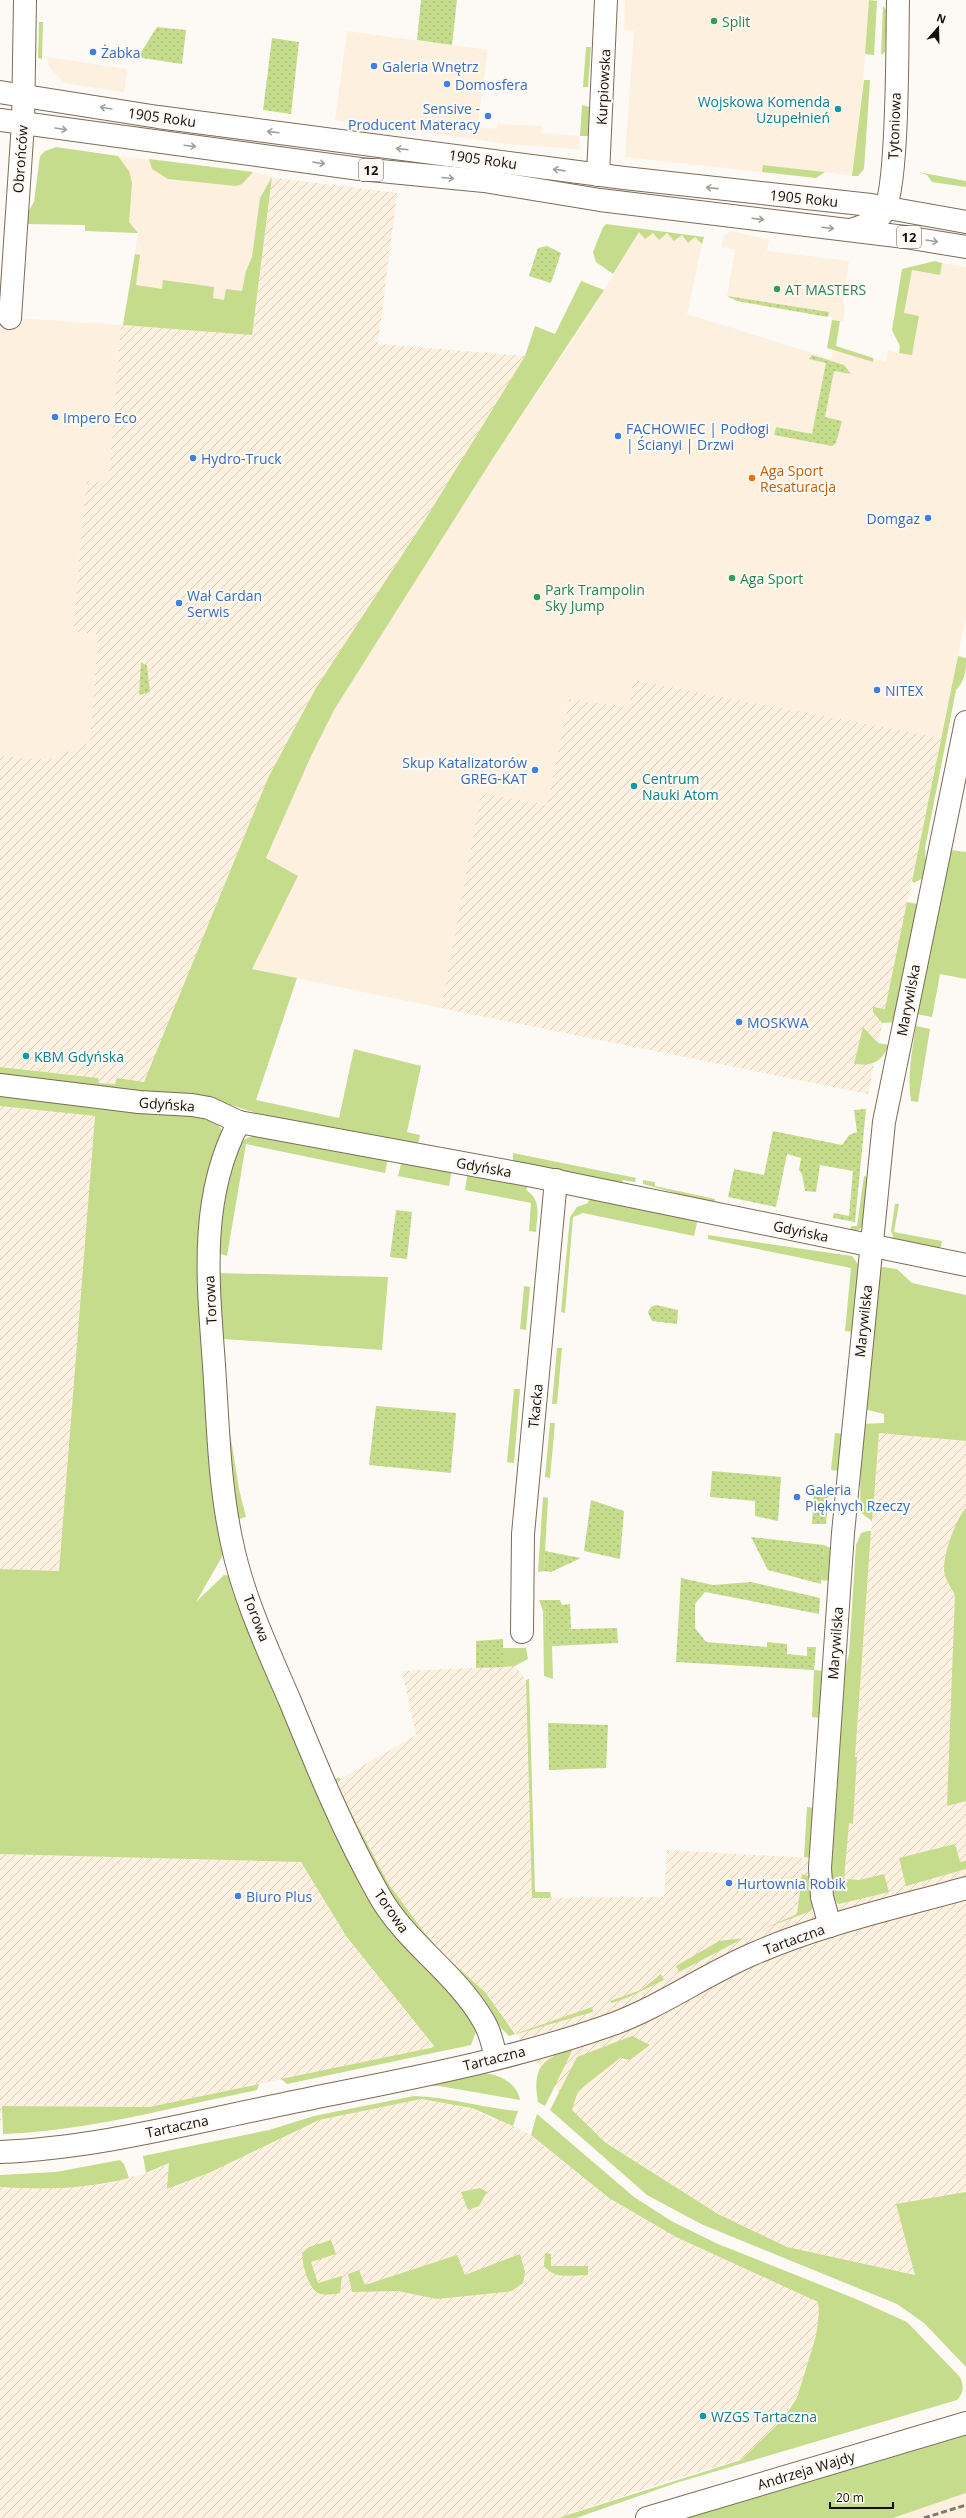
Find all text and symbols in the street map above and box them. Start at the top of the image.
north arrow [918,8,958,48]
text: N [935,10,948,27]
place label: Split [722,12,750,31]
marker: Split [709,16,719,26]
place label: Żabka [101,43,141,62]
marker: Żabka [88,47,98,57]
street label: Kurpiowska [592,49,614,125]
place label: Galeria Wnętrz [382,57,479,76]
marker: Galeria Wnętrz [369,61,379,71]
place label: Domosfera [455,75,528,94]
marker: Domosfera [442,79,452,89]
place label: Wojskowa Komenda Uzupełnień [698,92,830,127]
street label: Tytoniowa [883,92,905,160]
place label: Sensive - Producent Materacy [348,99,481,134]
street label: 1905 Roku [127,103,197,131]
one-way arrow [100,104,113,112]
marker: Wojskowa Komenda Uzupełnień [833,104,843,114]
marker: Sensive - Producent Materacy [483,111,493,121]
street label: Obrońców [8,124,32,194]
one-way arrow [54,125,67,133]
one-way arrow [267,128,280,136]
one-way arrow [183,142,196,150]
one-way arrow [396,145,409,153]
street label: 1905 Roku [448,145,518,173]
one-way arrow [312,159,325,167]
road number: 12 [359,159,383,181]
one-way arrow [553,166,566,174]
one-way arrow [441,174,454,182]
one-way arrow [706,184,719,192]
street label: 1905 Roku [769,185,839,211]
one-way arrow [751,216,764,223]
one-way arrow [821,224,834,232]
road number: 12 [897,226,921,248]
one-way arrow [925,237,938,245]
place label: AT MASTERS [785,280,866,299]
marker: AT MASTERS [772,284,782,294]
place label: Impero Eco [63,408,137,427]
marker: Impero Eco [50,412,60,422]
place label: FACHOWIEC | Podłogi | Ścianyi | Drzwi [626,419,769,454]
marker: FACHOWIEC | Podłogi | Ścianyi | Drzwi [613,431,623,441]
place label: Hydro-Truck [201,449,282,468]
marker: Hydro-Truck [188,453,198,463]
place label: Aga Sport Resaturacja [760,461,836,496]
marker: Aga Sport Resaturacja [747,473,757,483]
place label: Domgaz [867,509,920,528]
marker: Domgaz [923,513,933,523]
place label: Aga Sport [740,569,803,588]
marker: Aga Sport [727,573,737,583]
place label: Park Trampolin Sky Jump [545,580,645,615]
place label: Wał Cardan Serwis [187,586,262,621]
marker: Park Trampolin Sky Jump [532,592,542,602]
marker: Wał Cardan Serwis [174,598,184,608]
place label: NITEX [885,681,924,700]
marker: NITEX [872,685,882,695]
place label: Skup Katalizatorów GREG-KAT [402,753,527,788]
marker: Skup Katalizatorów GREG-KAT [530,765,540,775]
place label: Centrum Nauki Atom [642,769,719,804]
marker: Centrum Nauki Atom [629,781,639,791]
street label: Marywilska [892,962,924,1038]
place label: MOSKWA [747,1013,809,1032]
marker: MOSKWA [734,1017,744,1027]
place label: KBM Gdyńska [34,1047,124,1066]
marker: KBM Gdyńska [21,1051,31,1061]
street label: Gdyńska [138,1093,196,1115]
street label: Gdyńska [455,1153,513,1181]
street label: Gdyńska [772,1216,830,1246]
street label: Torowa [199,1275,221,1325]
street label: Marywilska [850,1284,876,1358]
street label: Tkacka [523,1383,547,1429]
place label: Galeria Pięknych Rzeczy [805,1480,911,1515]
marker: Galeria Pięknych Rzeczy [792,1492,802,1502]
street label: Torowa [239,1592,275,1644]
street label: Marywilska [823,1606,847,1680]
place label: Hurtownia Robik [737,1874,847,1893]
marker: Hurtownia Robik [724,1878,734,1888]
street label: Torowa [370,1886,414,1936]
place label: Biuro Plus [246,1887,312,1906]
marker: Biuro Plus [233,1891,243,1901]
street label: Tartaczna [761,1919,827,1959]
street label: Tartaczna [461,2041,527,2075]
street label: Tartaczna [144,2110,210,2142]
place label: WZGS Tartaczna [711,2407,817,2426]
marker: WZGS Tartaczna [698,2411,708,2421]
street label: Andrzeja Wajdy [755,2446,858,2494]
scale bar [830,2484,893,2510]
text: 20 m [836,2489,864,2506]

